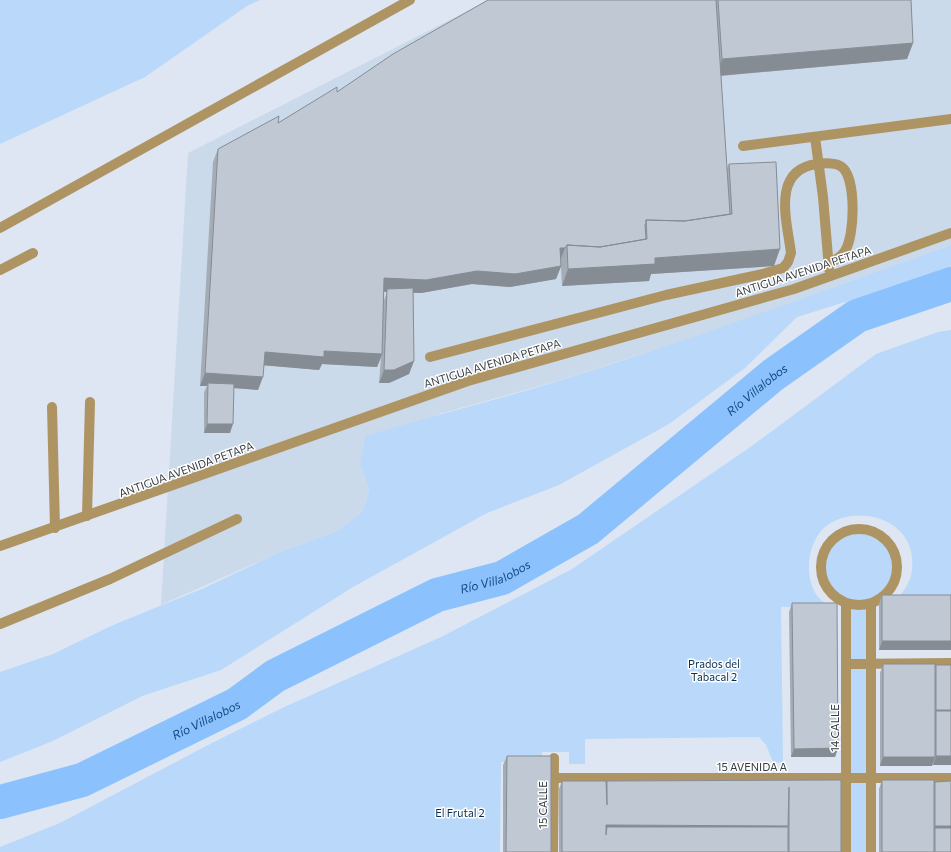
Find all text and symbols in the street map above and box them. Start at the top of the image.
street label: ANTIGUA AVENIDA PETAPA [733,243,873,299]
street label: ANTIGUA AVENIDA PETAPA [422,336,562,390]
water label: Río Villalobos [723,360,790,418]
street label: ANTIGUA AVENIDA PETAPA [117,438,255,499]
water label: Río Villalobos [458,556,533,596]
park label: Prados del Tabacal 2 [688,657,740,683]
water label: Río Villalobos [170,696,243,742]
street label: 14 CALLE [828,704,841,752]
street label: 15 AVENIDA A [717,760,788,773]
street label: 15 CALLE [536,781,549,829]
park label: El Frutal 2 [435,806,485,819]

